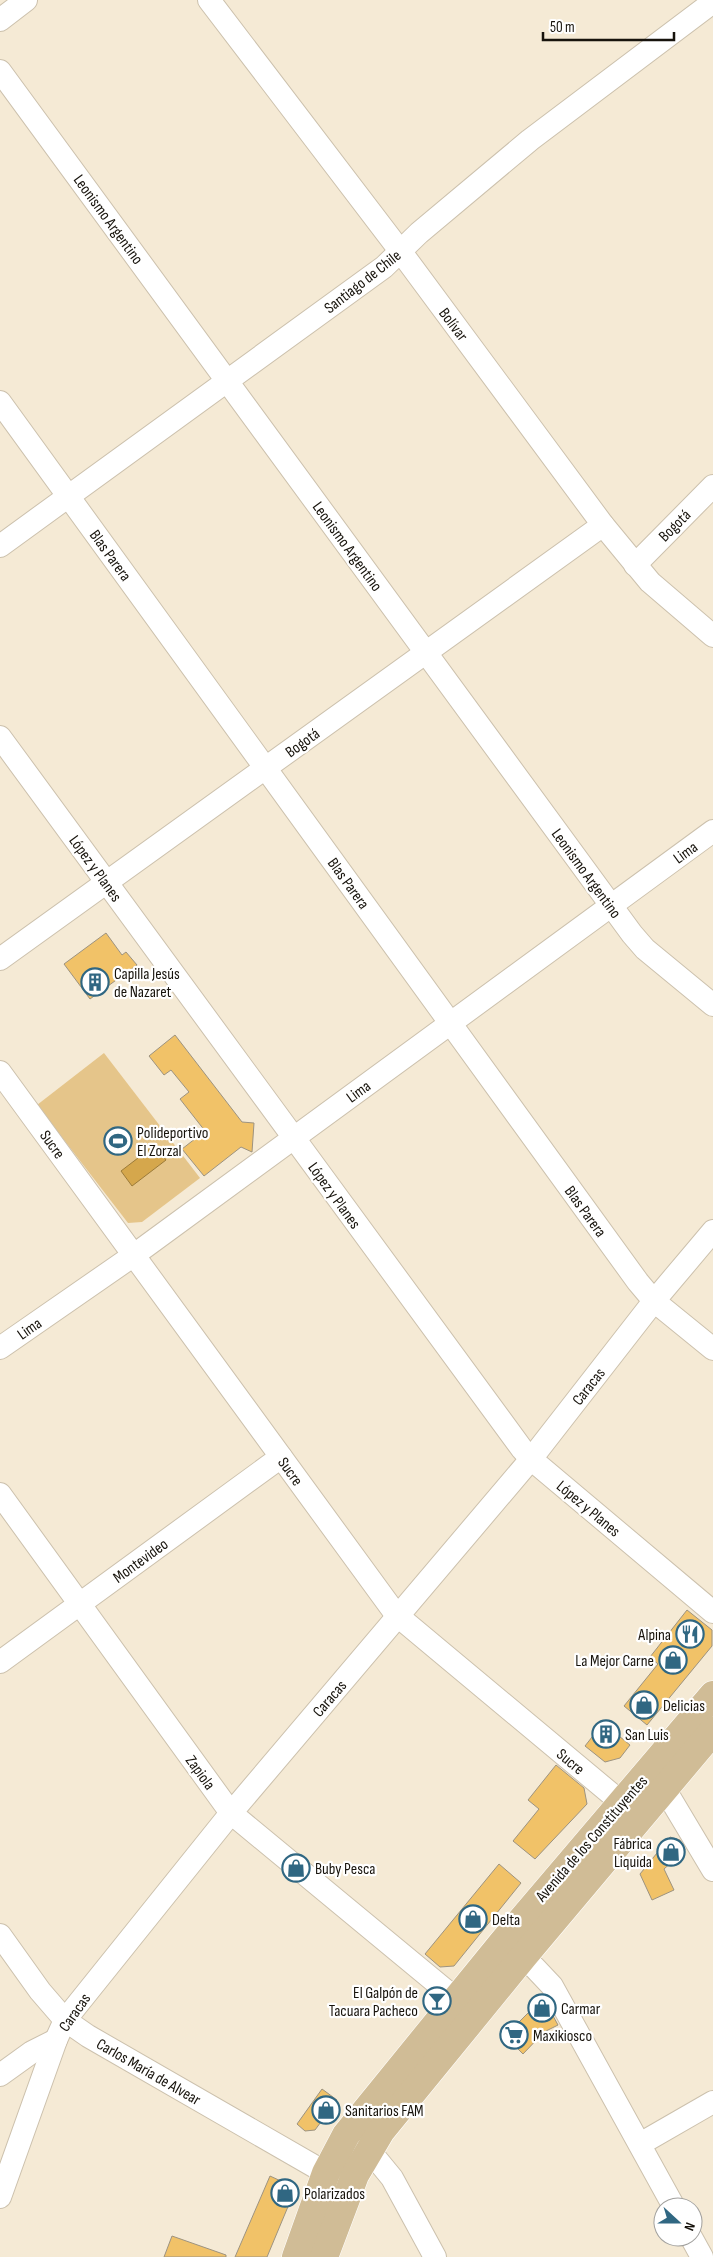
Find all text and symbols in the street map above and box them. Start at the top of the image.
scale bar [543,10,674,42]
text: 50 m [550,18,575,37]
street label: Leonismo Argentino [69,171,147,268]
street label: Santiago de Chile [321,246,405,318]
street label: Bolívar [434,305,472,345]
street label: Leonismo Argentino [308,498,386,595]
street label: Bogotá [655,506,695,546]
street label: Blas Parera [85,527,135,585]
street label: Bogotá [282,724,324,762]
street label: Leonismo Argentino [547,825,625,922]
street label: López y Planes [64,832,125,906]
street label: Lima [670,838,702,868]
street label: Blas Parera [323,855,373,913]
place label: Capilla Jesús de Nazaret [114,965,180,1002]
building icon: Capilla Jesús de Nazaret [80,967,110,997]
street label: Lima [343,1077,375,1107]
place label: Polideportivo El Zorzal [137,1124,208,1161]
sports icon: Polideportivo El Zorzal [103,1126,133,1156]
street label: Sucre [35,1127,68,1163]
street label: López y Planes [303,1159,364,1233]
street label: Blas Parera [560,1183,610,1241]
street label: Lima [14,1314,46,1344]
street label: Caracas [569,1364,610,1409]
street label: Sucre [273,1454,306,1490]
street label: López y Planes [552,1477,624,1541]
street label: Montevideo [110,1535,172,1587]
restaurant icon: Alpina [675,1619,705,1649]
place label: Alpina [637,1626,671,1645]
shop icon: La Mejor Carne [658,1645,688,1675]
place label: La Mejor Carne [575,1652,654,1671]
street label: Caracas [309,1677,351,1721]
shop icon: Delicias [629,1690,659,1720]
place label: Delicias [663,1697,705,1716]
building icon: San Luis [591,1719,621,1749]
place label: San Luis [625,1726,669,1745]
street label: Sucre [552,1745,588,1779]
street label: Zapiola [181,1752,219,1794]
street label: Avenida de los Constituyentes [532,1772,652,1907]
place label: Fábrica Liquida [614,1835,652,1872]
shop icon: Fábrica Liquida [656,1837,686,1867]
shop icon: Buby Pesca [281,1853,311,1883]
place label: Buby Pesca [315,1860,375,1879]
shop icon: Delta [458,1904,488,1934]
place label: Delta [492,1911,520,1930]
place label: El Galpón de Tacuara Pacheco [329,1984,418,2021]
bar icon: El Galpón de Tacuara Pacheco [422,1986,452,2016]
street label: Caracas [55,1990,95,2036]
shop icon: Carmar [527,1993,557,2023]
place label: Carmar [561,2000,601,2019]
supermarket icon: Maxikiosco [499,2020,529,2050]
place label: Maxikiosco [533,2027,592,2046]
street label: Carlos María de Alvear [93,2035,204,2110]
shop icon: Sanitarios FAM [311,2095,341,2125]
place label: Sanitarios FAM [345,2102,424,2121]
shop icon: Polarizados [270,2178,300,2208]
place label: Polarizados [304,2185,365,2204]
north arrow [653,2197,703,2247]
text: N [680,2220,699,2233]

